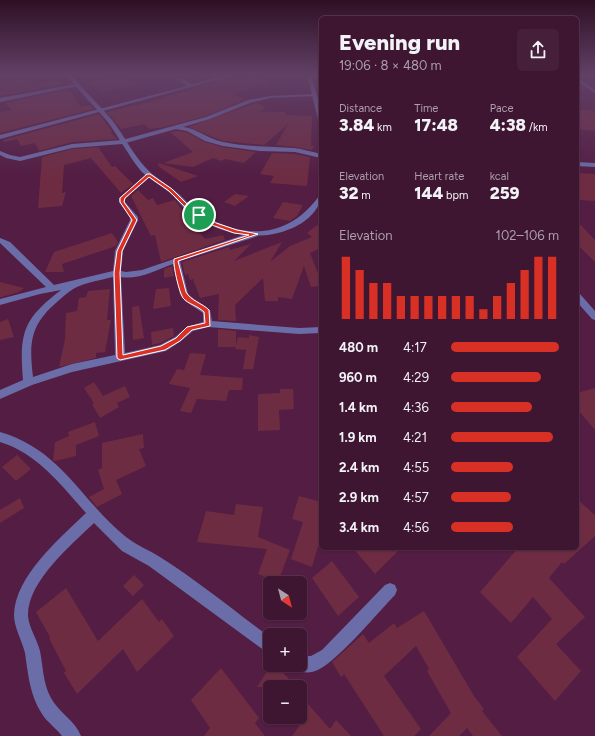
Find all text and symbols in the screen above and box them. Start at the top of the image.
text: Evening run [339,29,460,56]
button: share [517,29,559,71]
text: 19:06 · 8 × 480 m [339,58,442,73]
text: Distance [339,102,382,115]
text: Time [414,102,438,115]
text: Pace [490,102,513,115]
text: 3.84 [339,115,374,135]
text: 17:48 [414,115,458,135]
text: 4:38 [490,115,526,135]
text: km [374,121,392,134]
text: /km [526,121,548,134]
text: Elevation [339,170,384,183]
text: Heart rate [414,170,464,183]
text: kcal [490,170,509,183]
text: 32 [339,183,359,203]
text: 144 [414,183,443,203]
text: 259 [490,183,520,203]
text: m [359,189,371,202]
text: bpm [443,189,468,202]
pin [182,198,216,232]
icon: arrive [188,204,210,226]
text: Elevation [339,228,392,243]
text: 102–106 m [496,228,559,243]
text: 480 m [339,340,378,355]
text: 4:17 [403,340,427,355]
text: 960 m [339,370,377,385]
text: 4:29 [403,370,429,385]
text: 1.4 km [339,400,377,415]
text: 4:36 [403,400,429,415]
text: 1.9 km [339,430,377,445]
text: 4:21 [403,430,427,445]
text: 2.4 km [339,460,379,475]
text: 4:55 [403,460,429,475]
text: 2.9 km [339,490,379,505]
text: 4:57 [403,490,429,505]
text: 3.4 km [339,520,379,535]
text: 4:56 [403,520,429,535]
north arrow [263,576,307,620]
map controls [263,576,307,724]
button: + [263,628,307,672]
button: − [263,680,307,724]

